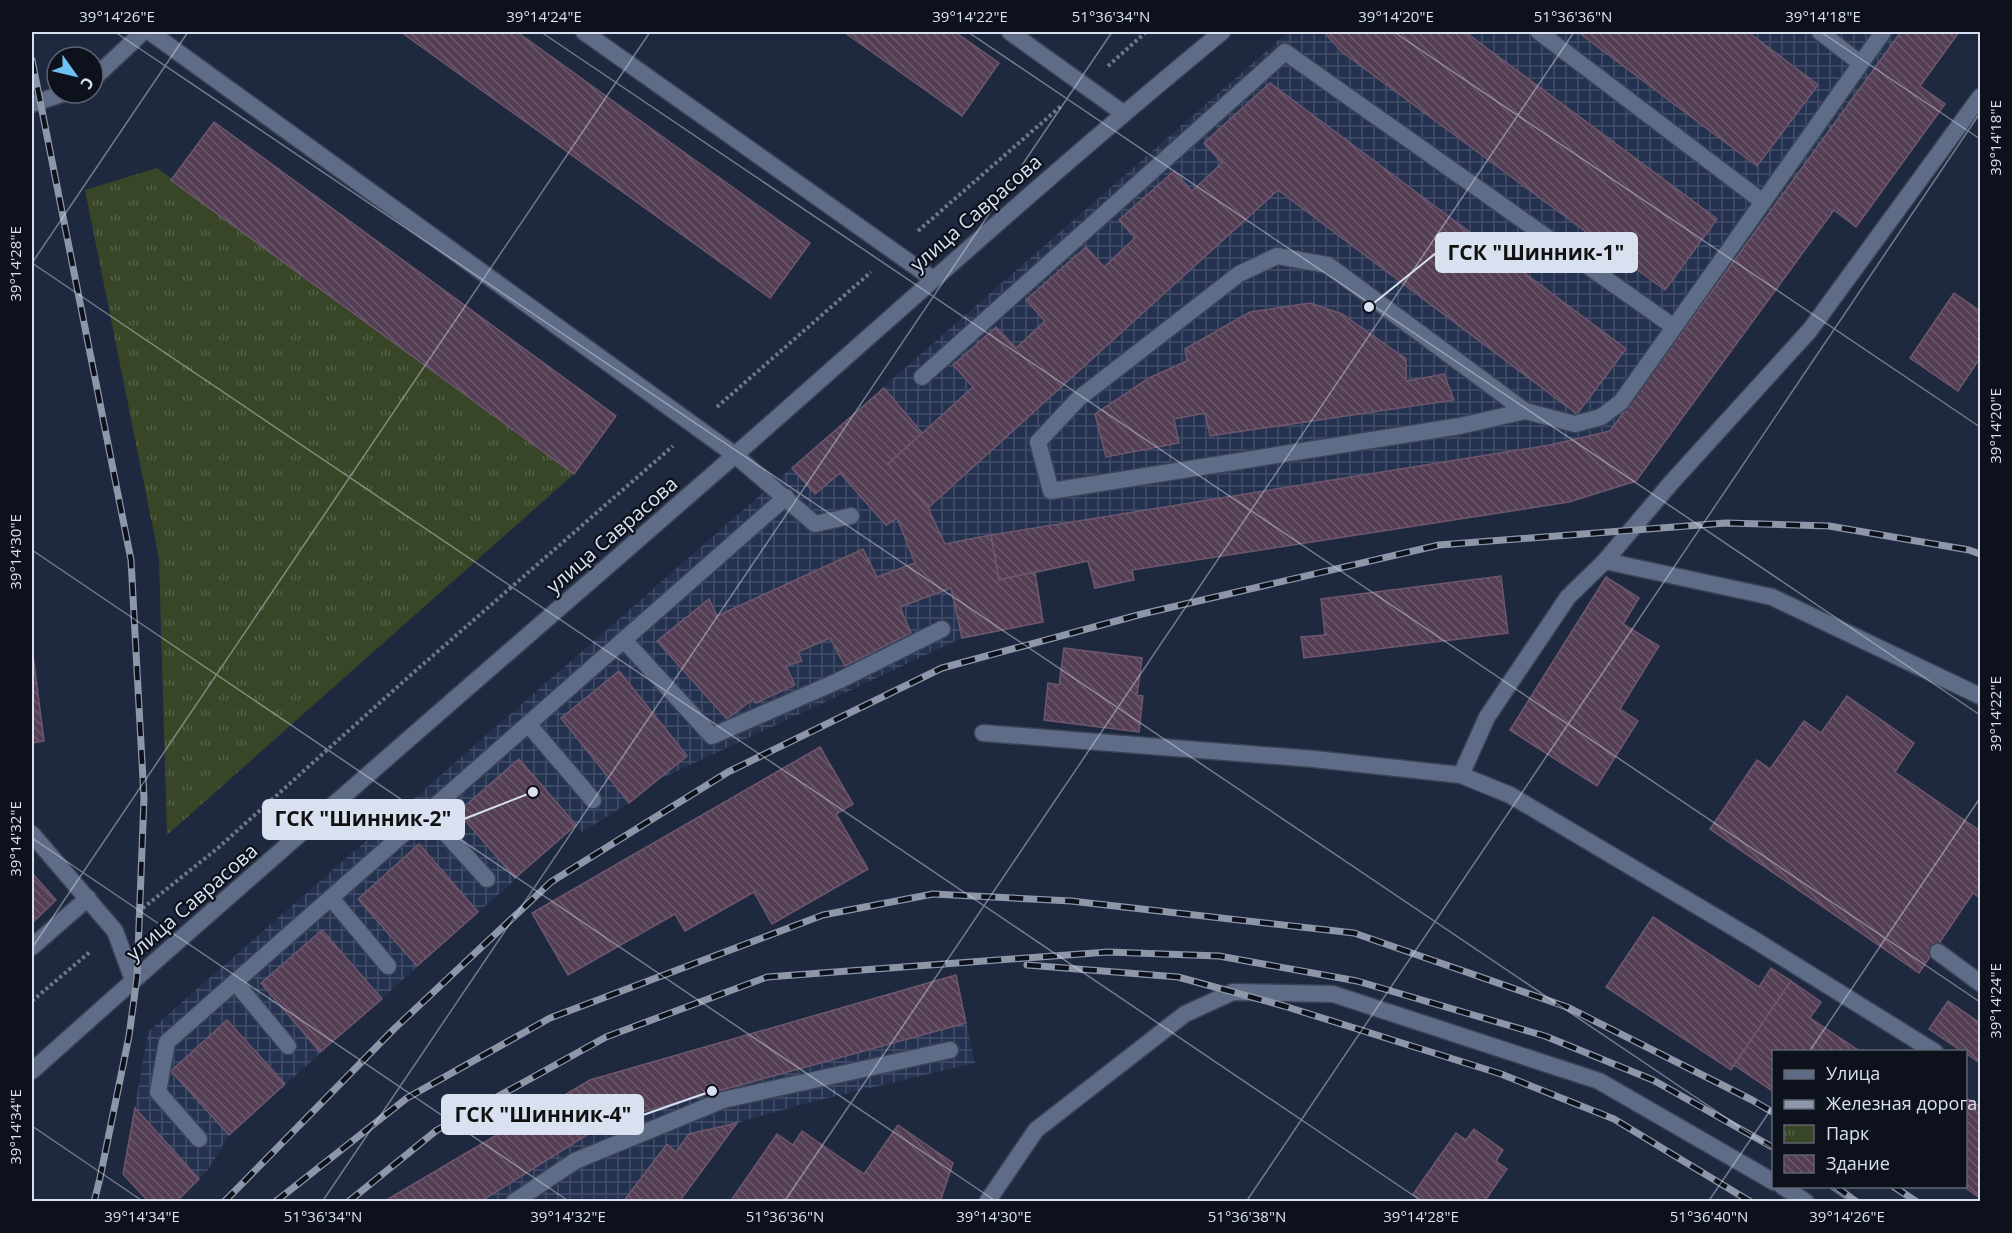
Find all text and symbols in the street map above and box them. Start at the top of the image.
text: 39°14'26"E [79,6,155,26]
text: 39°14'24"E [506,6,582,26]
text: 39°14'22"E [932,6,1008,26]
text: 51°36'34"N [1072,6,1150,26]
text: 39°14'20"E [1358,6,1434,26]
text: 51°36'36"N [1534,6,1612,26]
text: 39°14'18"E [1785,6,1861,26]
north arrow [45,45,105,105]
text: С [75,73,99,94]
text: 39°14'18"E [1985,100,2005,176]
street label: улица Саврасова [904,148,1047,277]
text: 39°14'28"E [5,226,25,302]
callout: ГСК "Шинник-1" [1436,233,1637,272]
text: ГСК "Шинник-1" [1447,238,1625,266]
text: 39°14'20"E [1985,388,2005,464]
street label: улица Саврасова [540,470,683,599]
text: 39°14'30"E [5,514,25,590]
text: 39°14'22"E [1985,676,2005,752]
callout: ГСК "Шинник-2" [263,800,464,839]
text: 39°14'32"E [5,801,25,877]
text: ГСК "Шинник-2" [274,804,452,832]
street label: улица Саврасова [120,837,263,966]
text: 39°14'24"E [1985,963,2005,1039]
legend [1772,1050,1967,1188]
text: Улица [1826,1061,1880,1085]
text: 39°14'34"E [5,1089,25,1165]
text: Железная дорога [1826,1091,1977,1115]
callout: ГСК "Шинник-4" [442,1095,643,1134]
text: ГСК "Шинник-4" [454,1100,632,1128]
text: Парк [1826,1121,1870,1145]
text: Здание [1826,1151,1890,1175]
text: 39°14'34"E [104,1206,180,1226]
text: 51°36'34"N [284,1206,362,1226]
text: 39°14'32"E [530,1206,606,1226]
text: 51°36'36"N [746,1206,824,1226]
text: 39°14'30"E [956,1206,1032,1226]
text: 51°36'38"N [1208,1206,1286,1226]
text: 39°14'28"E [1383,1206,1459,1226]
text: 51°36'40"N [1670,1206,1748,1226]
text: 39°14'26"E [1809,1206,1885,1226]

